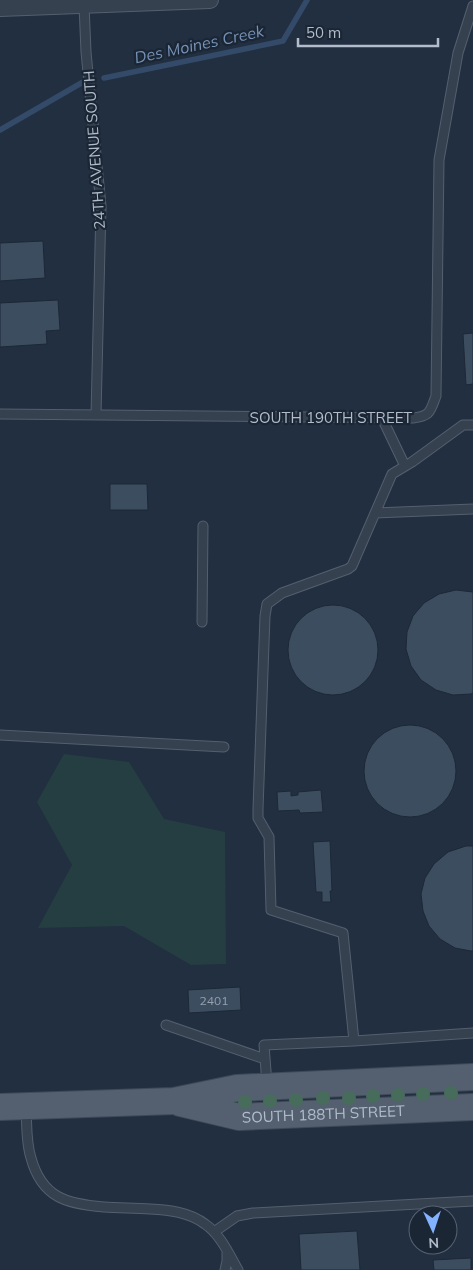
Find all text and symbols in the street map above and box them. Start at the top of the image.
scale bar [298,15,438,47]
water label: Des Moines Creek [132,20,266,67]
text: 50 m [306,23,341,42]
street label: 24TH AVENUE SOUTH [79,70,109,230]
street label: SOUTH 190TH STREET [250,408,412,427]
house number: 2401 [200,993,228,1008]
street label: SOUTH 188TH STREET [241,1100,405,1126]
north arrow [408,1205,458,1255]
text: N [428,1234,439,1252]

